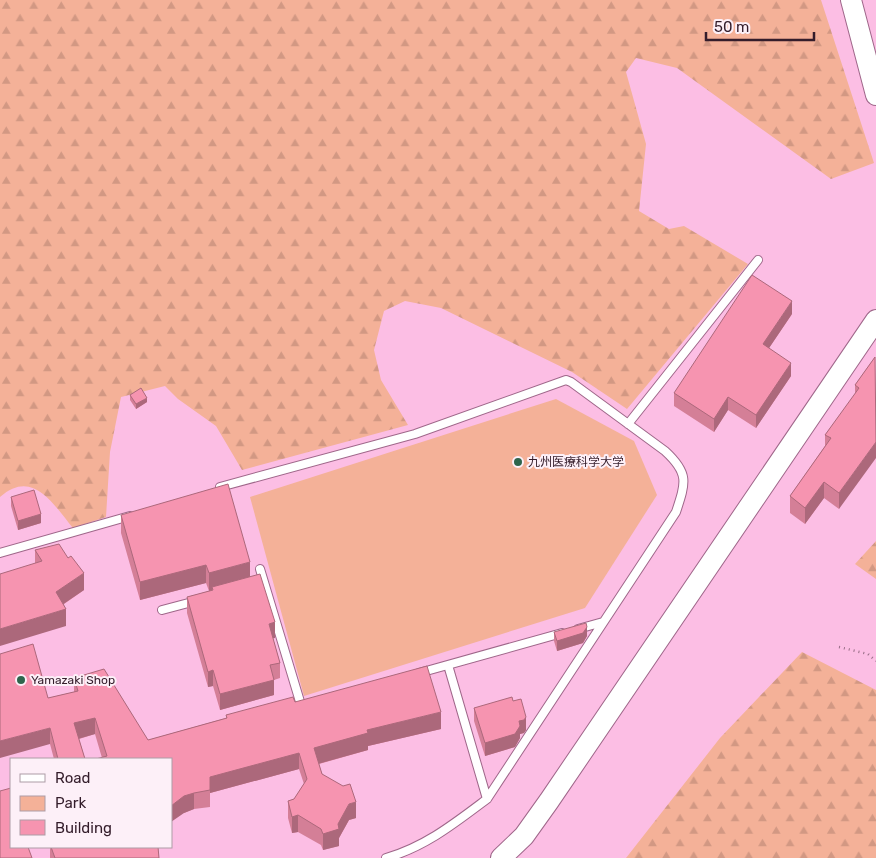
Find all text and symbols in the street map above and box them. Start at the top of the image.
scale bar [706,10,814,42]
text: 50 m [714,18,749,36]
place label: 九州医療科学大学 [528,455,624,469]
marker: 九州医療科学大学 [512,456,524,468]
place label: Yamazaki Shop [31,673,115,687]
marker: Yamazaki Shop [15,674,27,686]
legend [10,758,172,848]
text: Road [55,769,91,787]
text: Park [55,794,86,812]
text: Building [55,819,112,837]

